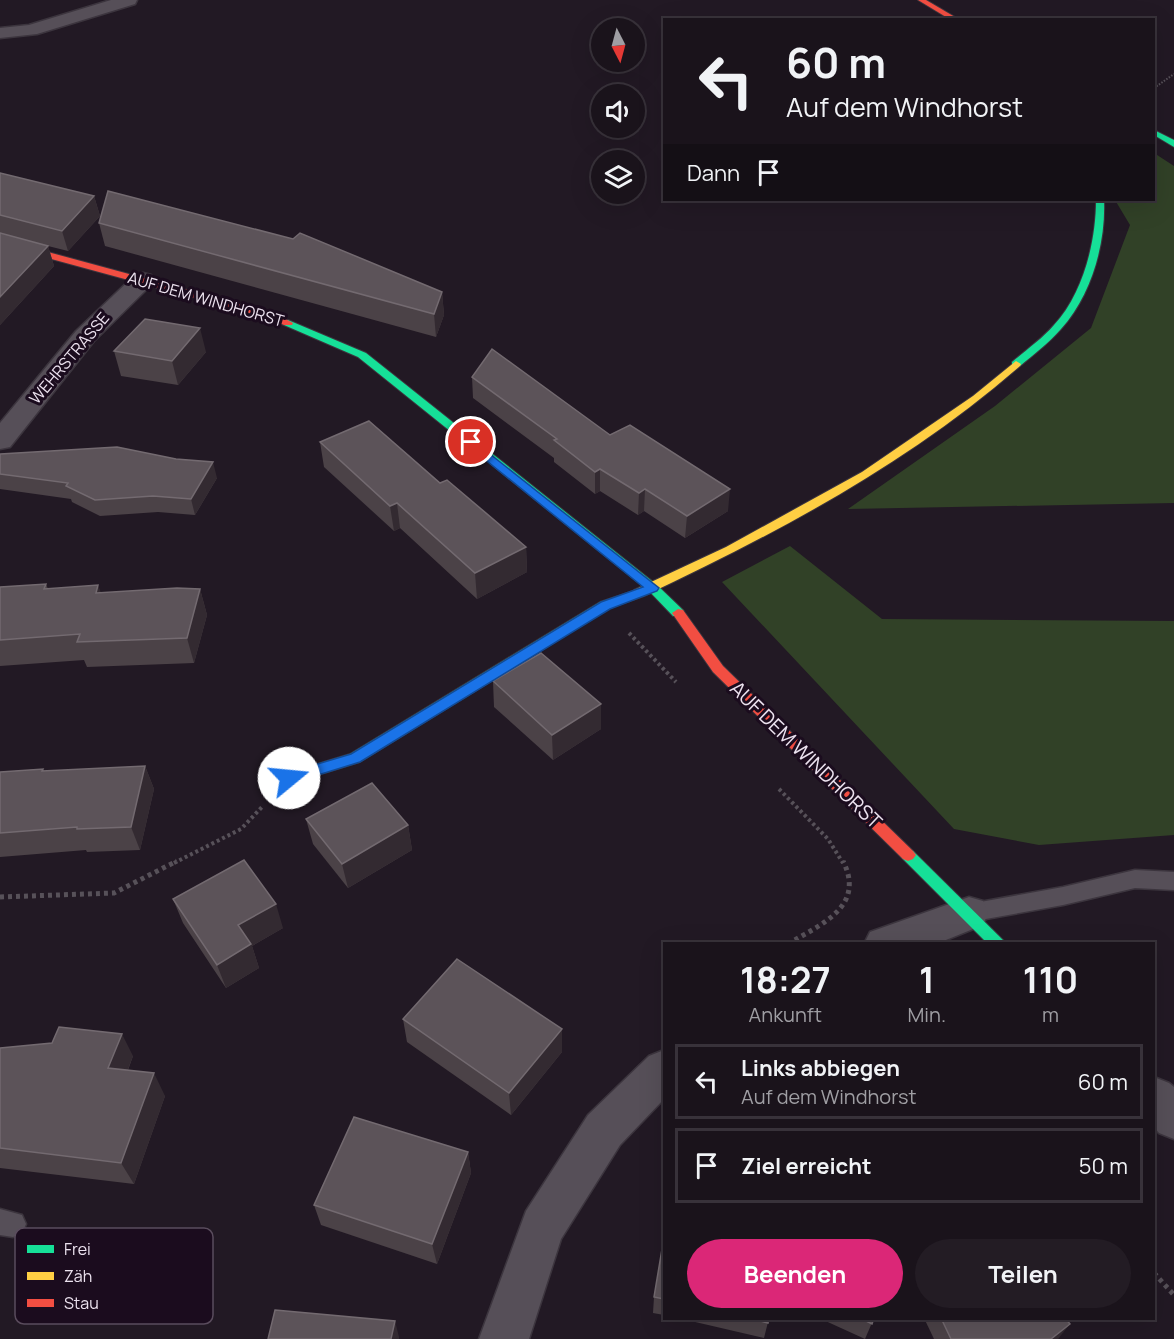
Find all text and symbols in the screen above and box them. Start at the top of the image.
north arrow [591,18,645,72]
map controls [591,18,645,204]
text: 60 m [786,33,886,91]
icon: left [687,42,765,120]
button: sound [591,84,645,138]
text: Auf dem Windhorst [786,88,1023,125]
button: layers [591,150,645,204]
icon: arrive [752,156,785,189]
text: Dann [687,158,740,188]
street label: AUF DEM WINDHORST [125,266,287,332]
street label: WEHRSTRASSE [24,307,114,409]
pin [445,416,496,467]
icon: arrive [454,425,487,458]
street label: AUF DEM WINDHORST [724,675,888,834]
position arrow [257,746,321,810]
text: 18:27 [740,955,831,1004]
text: 1 [919,955,935,1004]
text: 110 [1023,955,1078,1004]
text: Ankunft [749,1001,822,1028]
text: Min. [908,1001,946,1028]
text: m [1042,1001,1059,1028]
text: Links abbiegen [741,1053,900,1083]
icon: left [690,1065,723,1098]
text: 60 m [1078,1067,1128,1097]
text: Auf dem Windhorst [741,1083,917,1110]
icon: arrive [690,1149,723,1182]
text: Ziel erreicht [741,1151,872,1181]
text: 50 m [1079,1151,1128,1181]
legend [15,1228,213,1324]
text: Frei [64,1238,91,1260]
button: Beenden [687,1239,903,1308]
button: Teilen [915,1239,1131,1308]
text: Zäh [64,1265,92,1287]
text: Stau [64,1292,99,1314]

